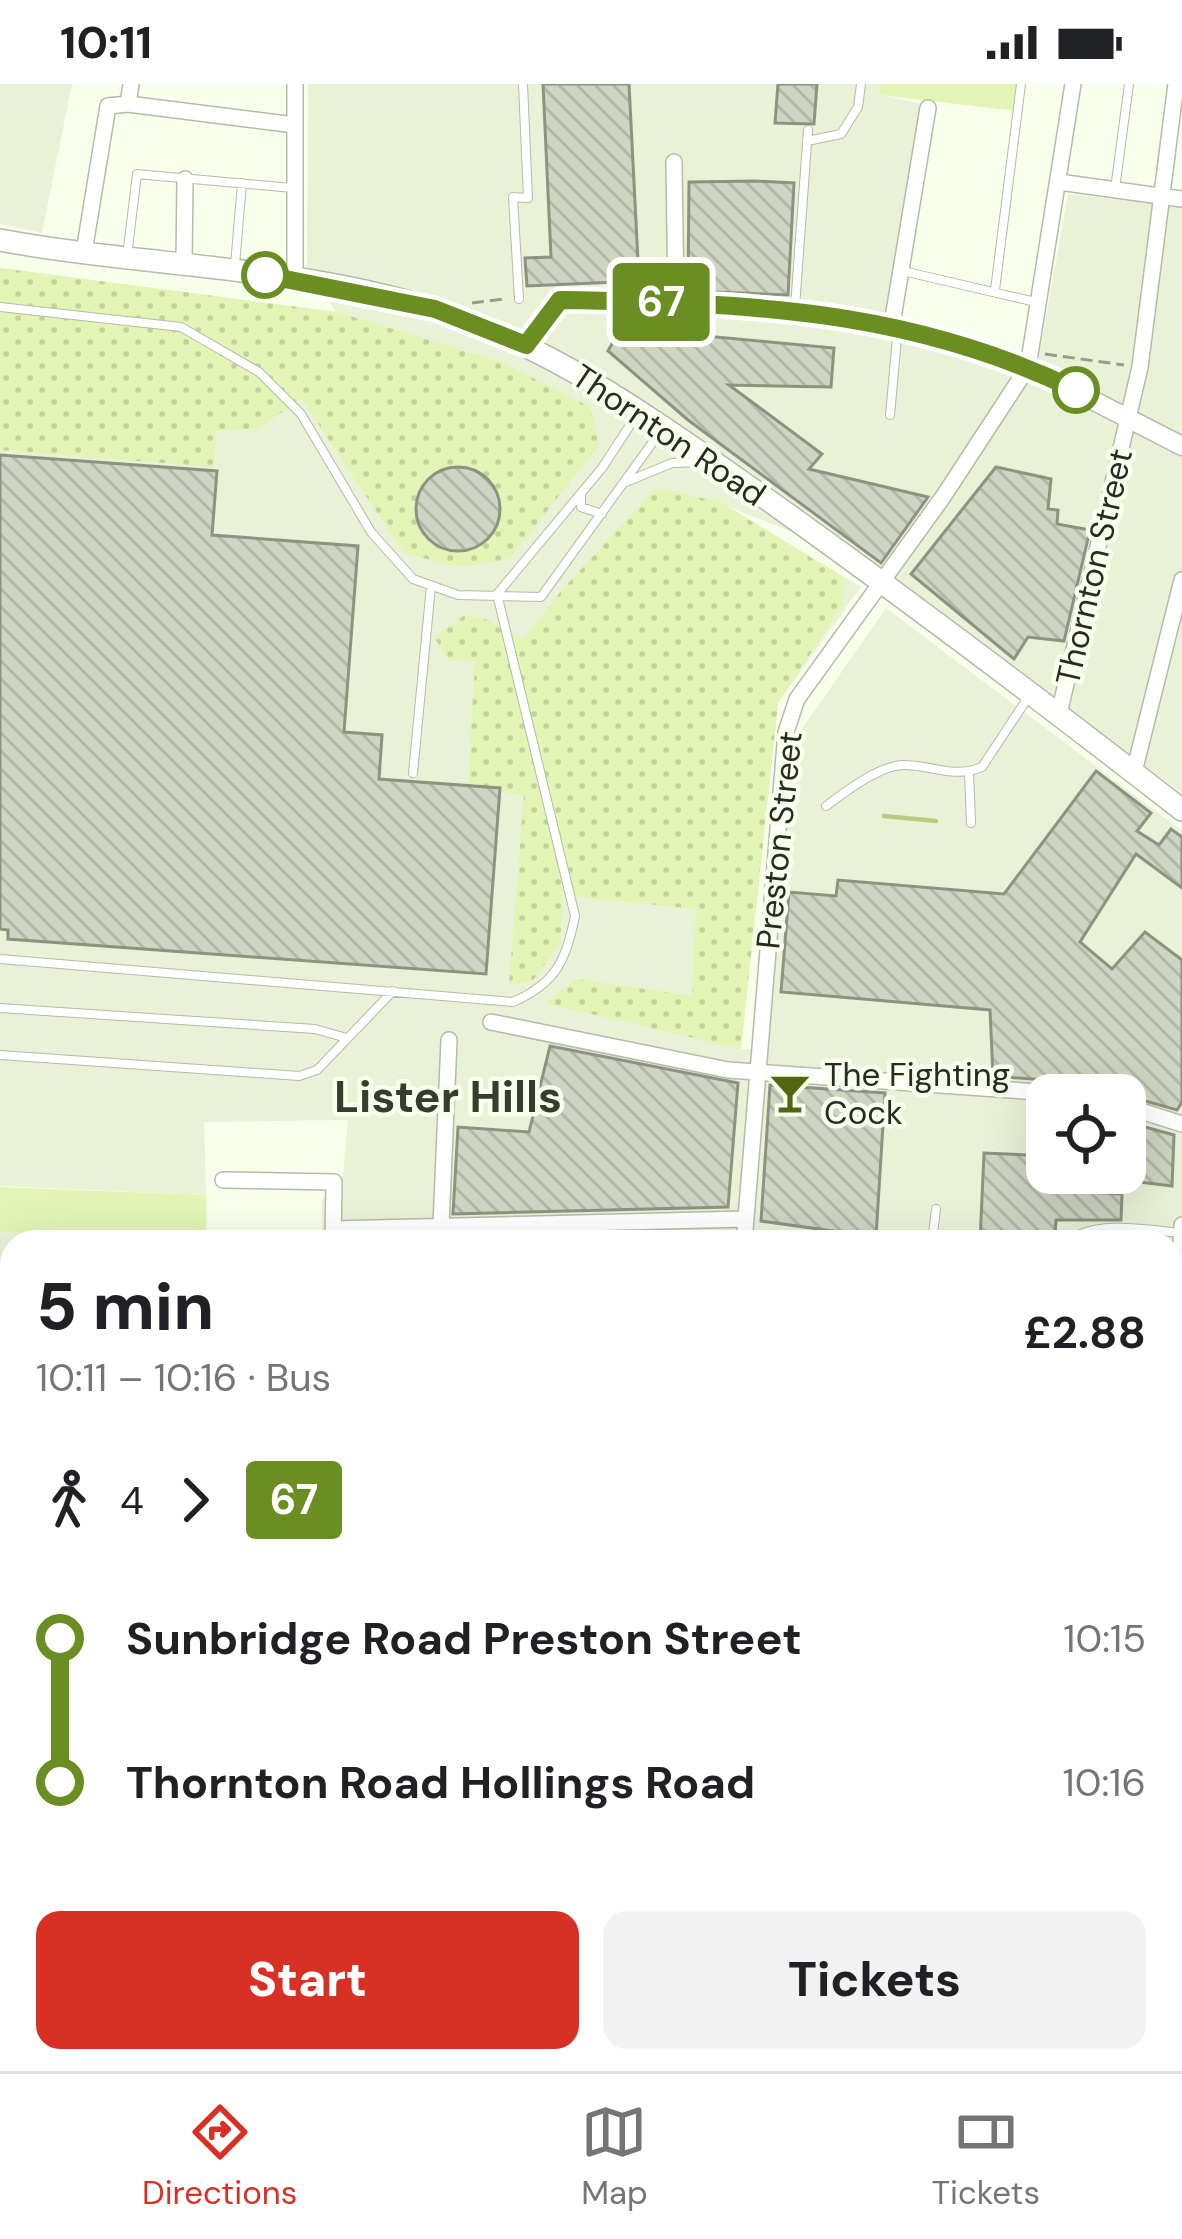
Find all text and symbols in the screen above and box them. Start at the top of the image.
text: 10:11 [60,13,152,72]
unlabelled marker [243,253,287,297]
line badge: 67 [607,263,715,341]
text: 67 [637,274,685,329]
street label: Thornton Road [564,354,774,516]
unlabelled marker [1054,368,1098,412]
street label: Thornton Street [1046,445,1142,689]
street label: Preston Street [746,729,812,951]
place label: The Fighting Cock [824,1053,1010,1134]
district label: Lister Hills [334,1067,562,1126]
bar icon: The Fighting Cock [767,1070,813,1116]
map controls [1026,1074,1146,1194]
button: locate [1026,1074,1146,1194]
text: 5 min [36,1264,214,1349]
text: £2.88 [1024,1303,1146,1362]
text: 10:11 – 10:16 · Bus [36,1352,331,1403]
icon: walk [36,1467,102,1533]
icon: forward [162,1467,228,1533]
text: 67 [270,1472,318,1527]
text: 4 [120,1475,144,1526]
text: Sunbridge Road Preston Street [126,1609,802,1668]
text: 10:15 [1063,1613,1146,1664]
text: Thornton Road Hollings Road [126,1753,755,1812]
text: 10:16 [1063,1757,1146,1808]
button: Start [36,1911,579,2049]
button: Tickets [603,1911,1146,2049]
tab: Directions [142,2099,297,2214]
tab: Map [581,2099,648,2214]
tab: Tickets [932,2099,1040,2214]

